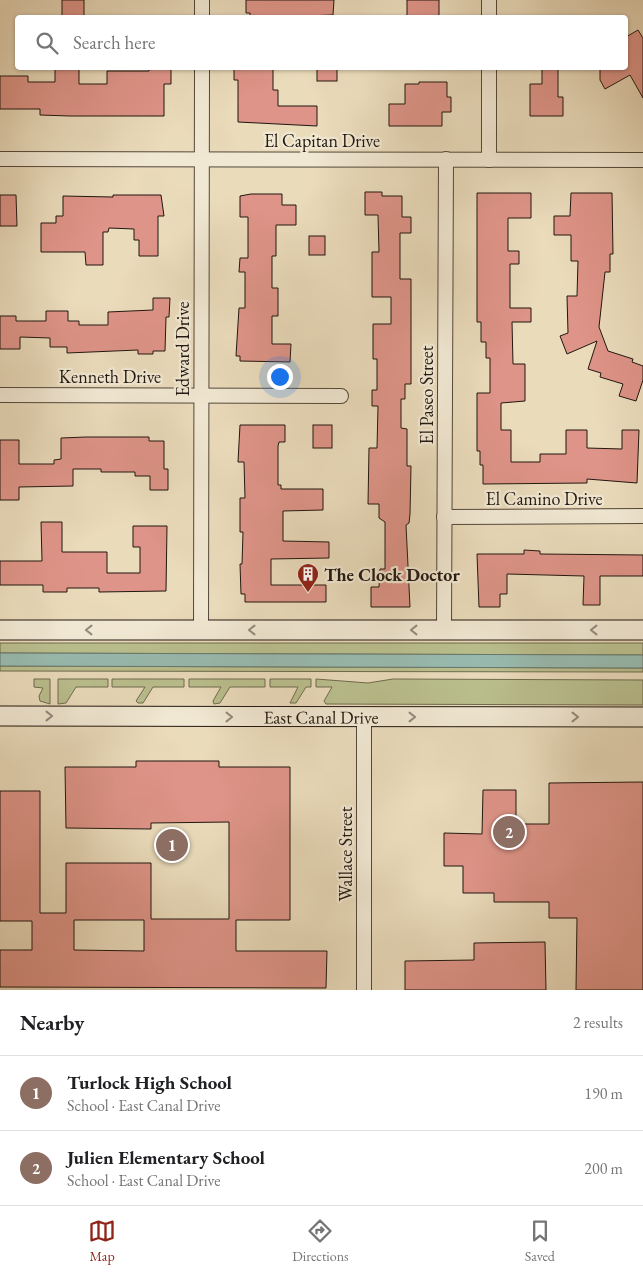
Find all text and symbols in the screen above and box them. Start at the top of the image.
search box [15,15,628,70]
icon: search [33,29,61,57]
text: Search here [73,30,155,55]
street label: El Capitan Drive [264,129,380,152]
street label: Edward Drive [171,301,194,397]
street label: El Paseo Street [415,345,438,445]
your location [267,364,293,390]
street label: Kenneth Drive [59,365,161,388]
street label: El Camino Drive [486,487,602,510]
building icon: The Clock Doctor [296,562,320,593]
place label: The Clock Doctor [324,563,460,586]
one-way arrow [85,625,93,635]
one-way arrow [248,625,256,635]
one-way arrow [410,625,418,635]
one-way arrow [590,625,598,635]
street label: East Canal Drive [263,705,379,728]
one-way arrow [45,711,53,721]
one-way arrow [226,712,234,722]
one-way arrow [409,712,417,722]
one-way arrow [572,712,579,722]
street label: Wallace Street [334,806,357,901]
pin: 2 [493,813,525,851]
pin: 1 [156,826,188,864]
text: Nearby [20,1009,84,1036]
text: 2 results [573,1012,623,1033]
text: Turlock High School [67,1070,232,1095]
text: 1 [32,1083,40,1104]
text: 190 m [584,1083,623,1104]
text: School · East Canal Drive [67,1095,220,1116]
text: Julien Elementary School [67,1145,265,1170]
text: 2 [32,1158,40,1179]
text: 200 m [584,1158,623,1179]
text: School · East Canal Drive [67,1170,220,1191]
tab: Map [88,1217,116,1265]
tab: Directions [292,1217,349,1265]
tab: Saved [525,1217,555,1265]

